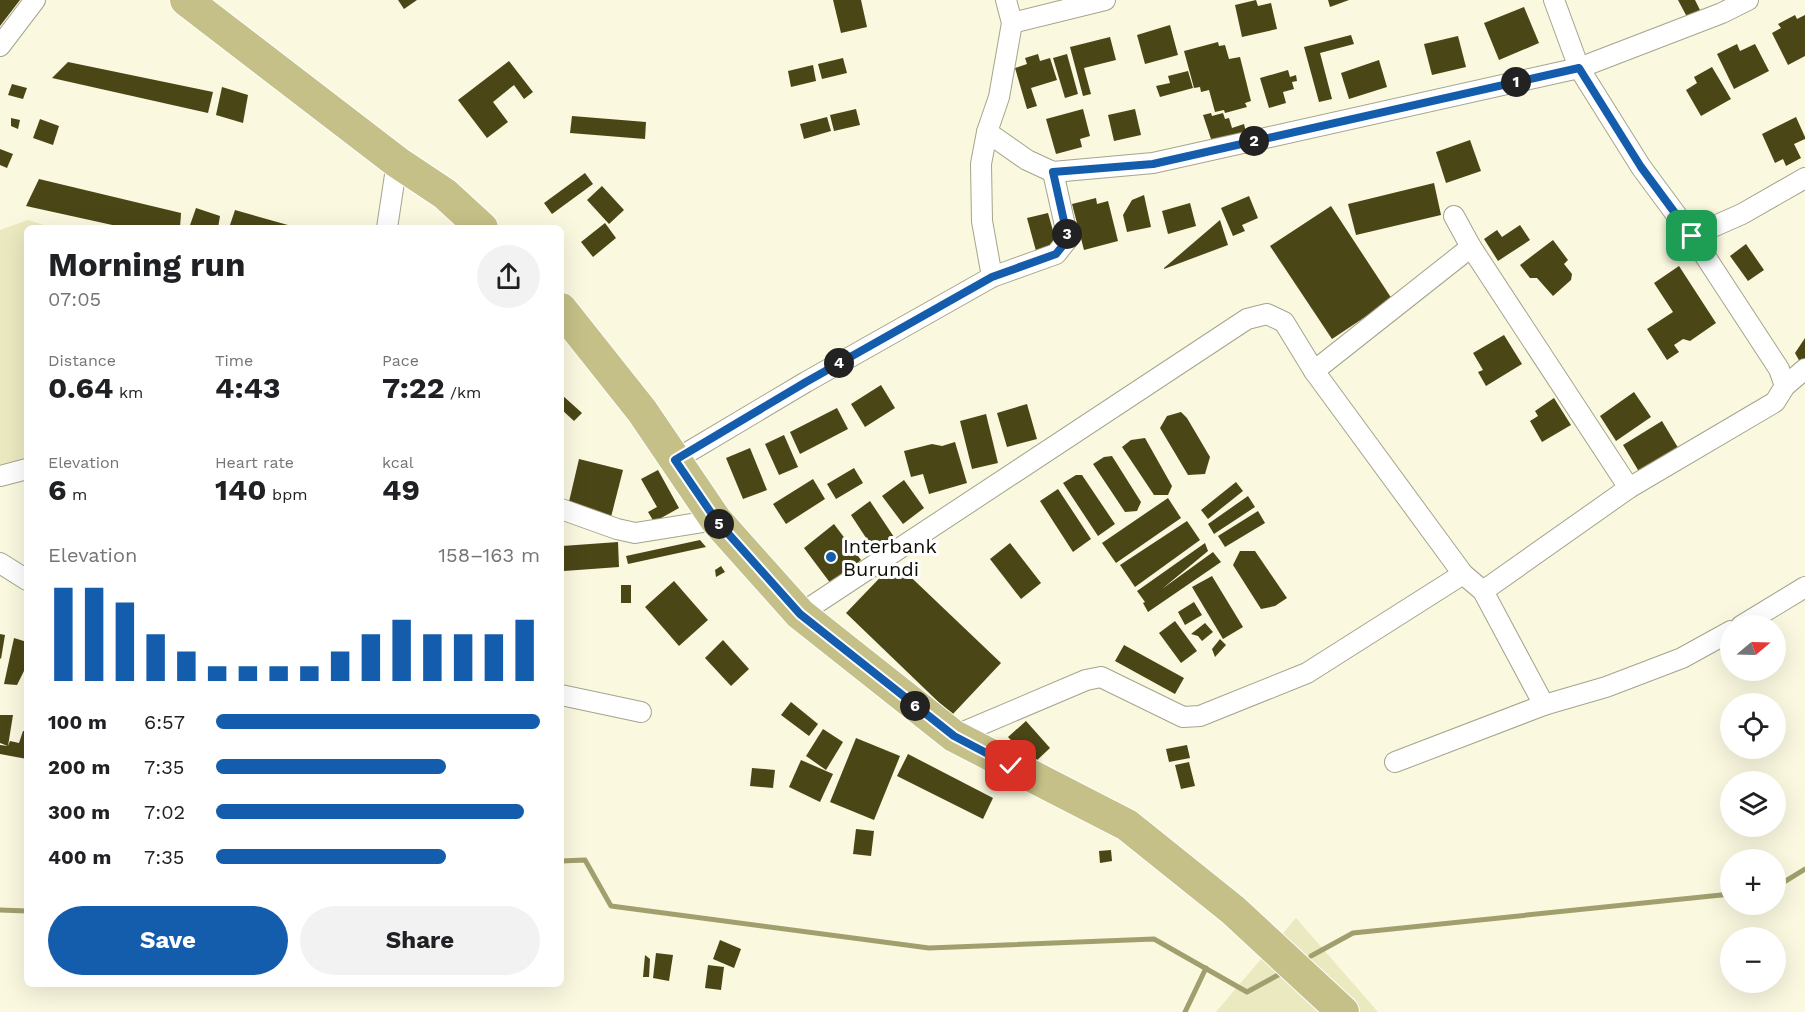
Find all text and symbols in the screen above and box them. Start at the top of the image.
pin: 1 [1501,67,1531,97]
text: 1 [1513,72,1519,91]
pin: 2 [1239,126,1269,156]
text: 2 [1249,131,1259,150]
pin [1666,210,1717,261]
pin: 3 [1052,219,1082,249]
icon: arrive [1675,219,1708,252]
text: 3 [1062,224,1072,243]
text: Morning run [48,245,245,284]
button: share [477,245,540,308]
text: 07:05 [48,287,101,311]
pin: 4 [824,348,854,378]
text: Distance [48,351,116,370]
text: Time [215,351,253,370]
text: Pace [382,351,419,370]
text: 4 [834,353,844,372]
text: 0.64 [48,370,113,405]
text: 4:43 [215,370,281,405]
text: 7:22 [382,370,445,405]
text: km [113,383,143,402]
text: /km [445,383,481,402]
text: Elevation [48,453,119,472]
text: Heart rate [215,453,294,472]
text: kcal [382,453,414,472]
text: 6 [48,472,66,507]
text: 140 [215,472,267,507]
text: 49 [382,472,420,507]
text: m [66,485,87,504]
text: bpm [267,485,307,504]
pin: 5 [704,509,734,539]
text: 5 [714,514,724,533]
place label: Interbank Burundi [843,534,937,581]
text: Elevation [48,543,137,567]
text: 158–163 m [438,543,540,567]
marker: Interbank Burundi [824,550,838,564]
north arrow [1720,615,1786,681]
map controls [1720,615,1786,993]
pin: 6 [900,691,930,721]
button: locate [1720,693,1786,759]
text: 6 [910,696,920,715]
text: 100 m [48,710,107,734]
text: 6:57 [144,710,185,734]
pin [985,740,1036,791]
icon: check [994,749,1027,782]
text: 200 m [48,755,110,779]
text: 7:35 [144,755,184,779]
button: layers [1720,771,1786,837]
text: 300 m [48,800,110,824]
text: 7:02 [144,800,185,824]
text: 400 m [48,845,111,869]
text: 7:35 [144,845,184,869]
button: + [1720,849,1786,915]
button: Save [48,906,288,975]
button: Share [300,906,540,975]
button: − [1720,927,1786,993]

